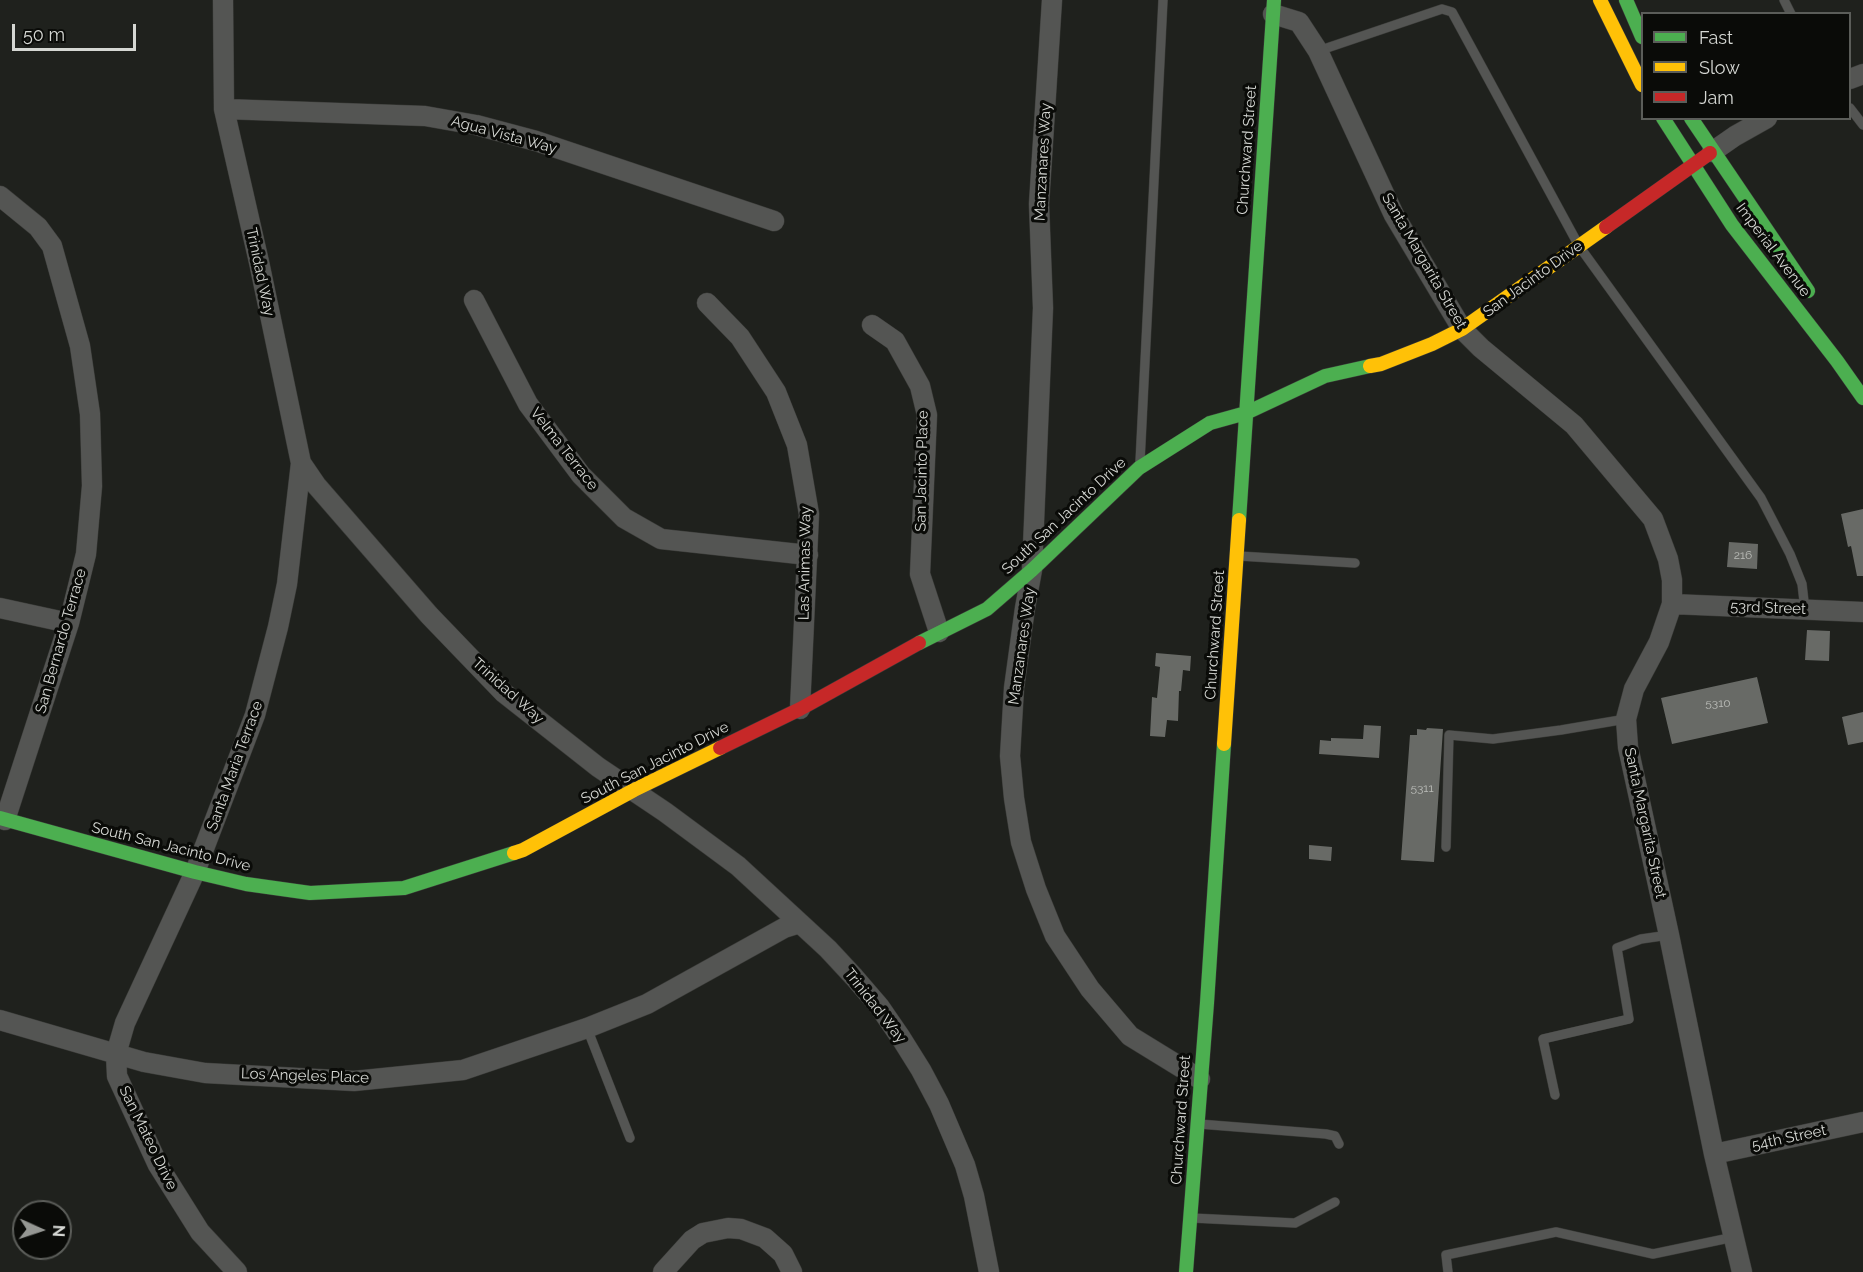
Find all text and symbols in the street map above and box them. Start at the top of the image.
scale bar [15,12,140,50]
legend [1641,12,1851,120]
text: 50 m [23,24,65,45]
text: Fast [1699,27,1733,48]
text: Slow [1699,57,1740,78]
street label: Churchward Street [1233,85,1261,215]
text: Jam [1699,87,1734,108]
street label: Manzanares Way [1031,102,1055,222]
street label: Agua Vista Way [449,112,559,158]
street label: Santa Margarita Street [1378,190,1470,332]
street label: Imperial Avenue [1732,200,1814,300]
street label: Trinidad Way [242,226,278,318]
street label: San Jacinto Drive [1480,237,1586,321]
street label: Velma Terrace [526,404,602,494]
street label: San Jacinto Place [912,410,932,532]
street label: South San Jacinto Drive [998,454,1130,578]
street label: Las Animas Way [795,506,815,620]
house number: 216 [1734,548,1752,562]
street label: San Bernardo Terrace [32,566,90,716]
street label: Churchward Street [1201,570,1229,700]
street label: Manzanares Way [1005,586,1039,706]
street label: 53rd Street [1730,598,1806,618]
street label: Trinidad Way [469,654,547,728]
house number: 5310 [1705,696,1731,710]
street label: Santa Maria Terrace [203,699,267,833]
street label: South San Jacinto Drive [578,718,732,808]
street label: Santa Margarita Street [1620,746,1670,900]
house number: 5311 [1410,781,1434,795]
street label: South San Jacinto Drive [90,819,252,875]
street label: Trinidad Way [840,965,910,1047]
street label: Churchward Street [1167,1055,1195,1185]
street label: Los Angeles Place [241,1065,369,1087]
street label: San Mateo Drive [115,1083,181,1193]
street label: 54th Street [1750,1121,1828,1155]
north arrow [12,1200,72,1260]
text: N [49,1224,68,1237]

